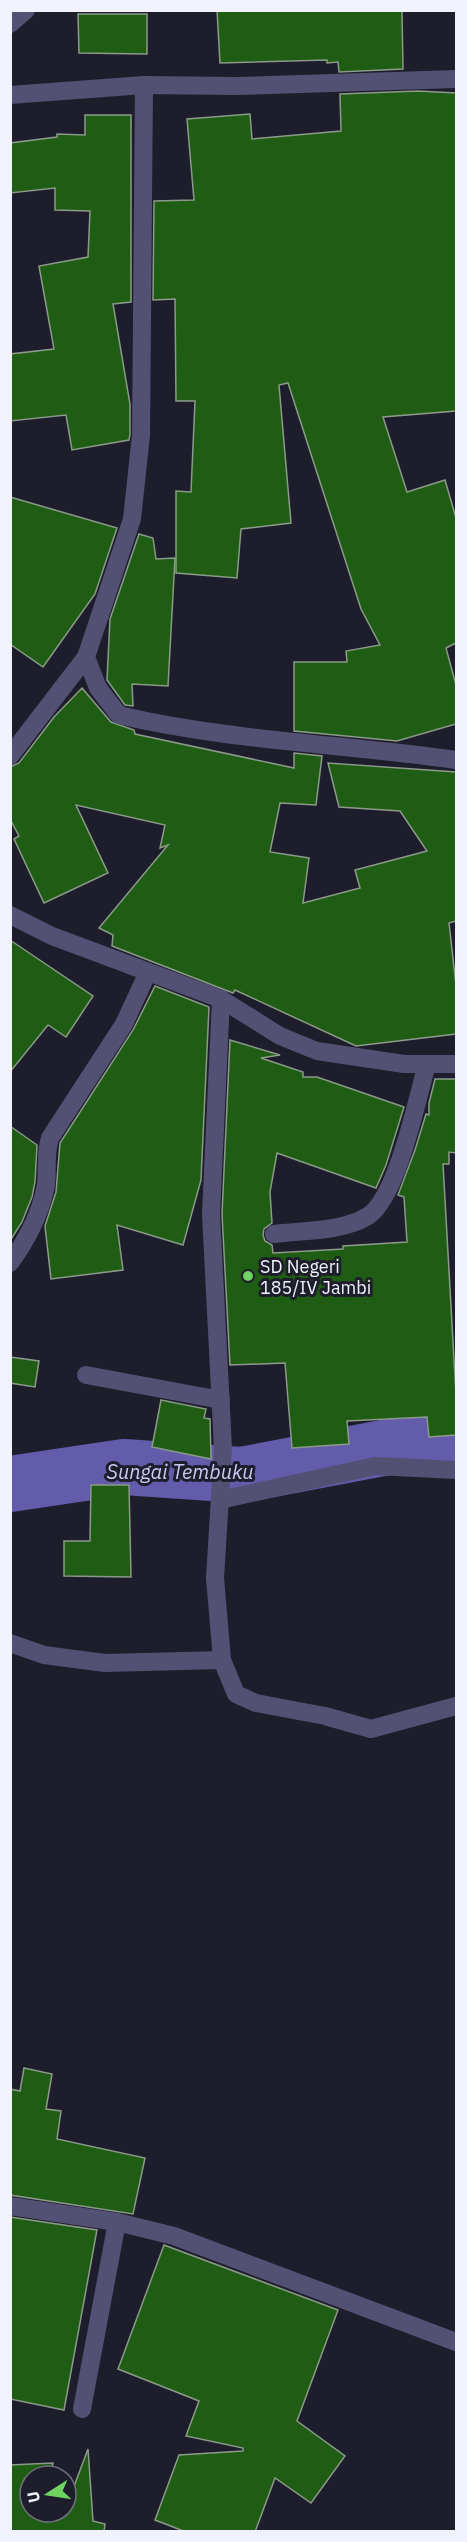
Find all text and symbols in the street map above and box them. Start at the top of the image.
place label: SD Negeri 185/IV Jambi [260,1255,371,1299]
marker: SD Negeri 185/IV Jambi [241,1269,255,1283]
water label: Sungai Tembuku [106,1458,254,1485]
north arrow [18,2464,78,2524]
text: U [22,2490,44,2505]

